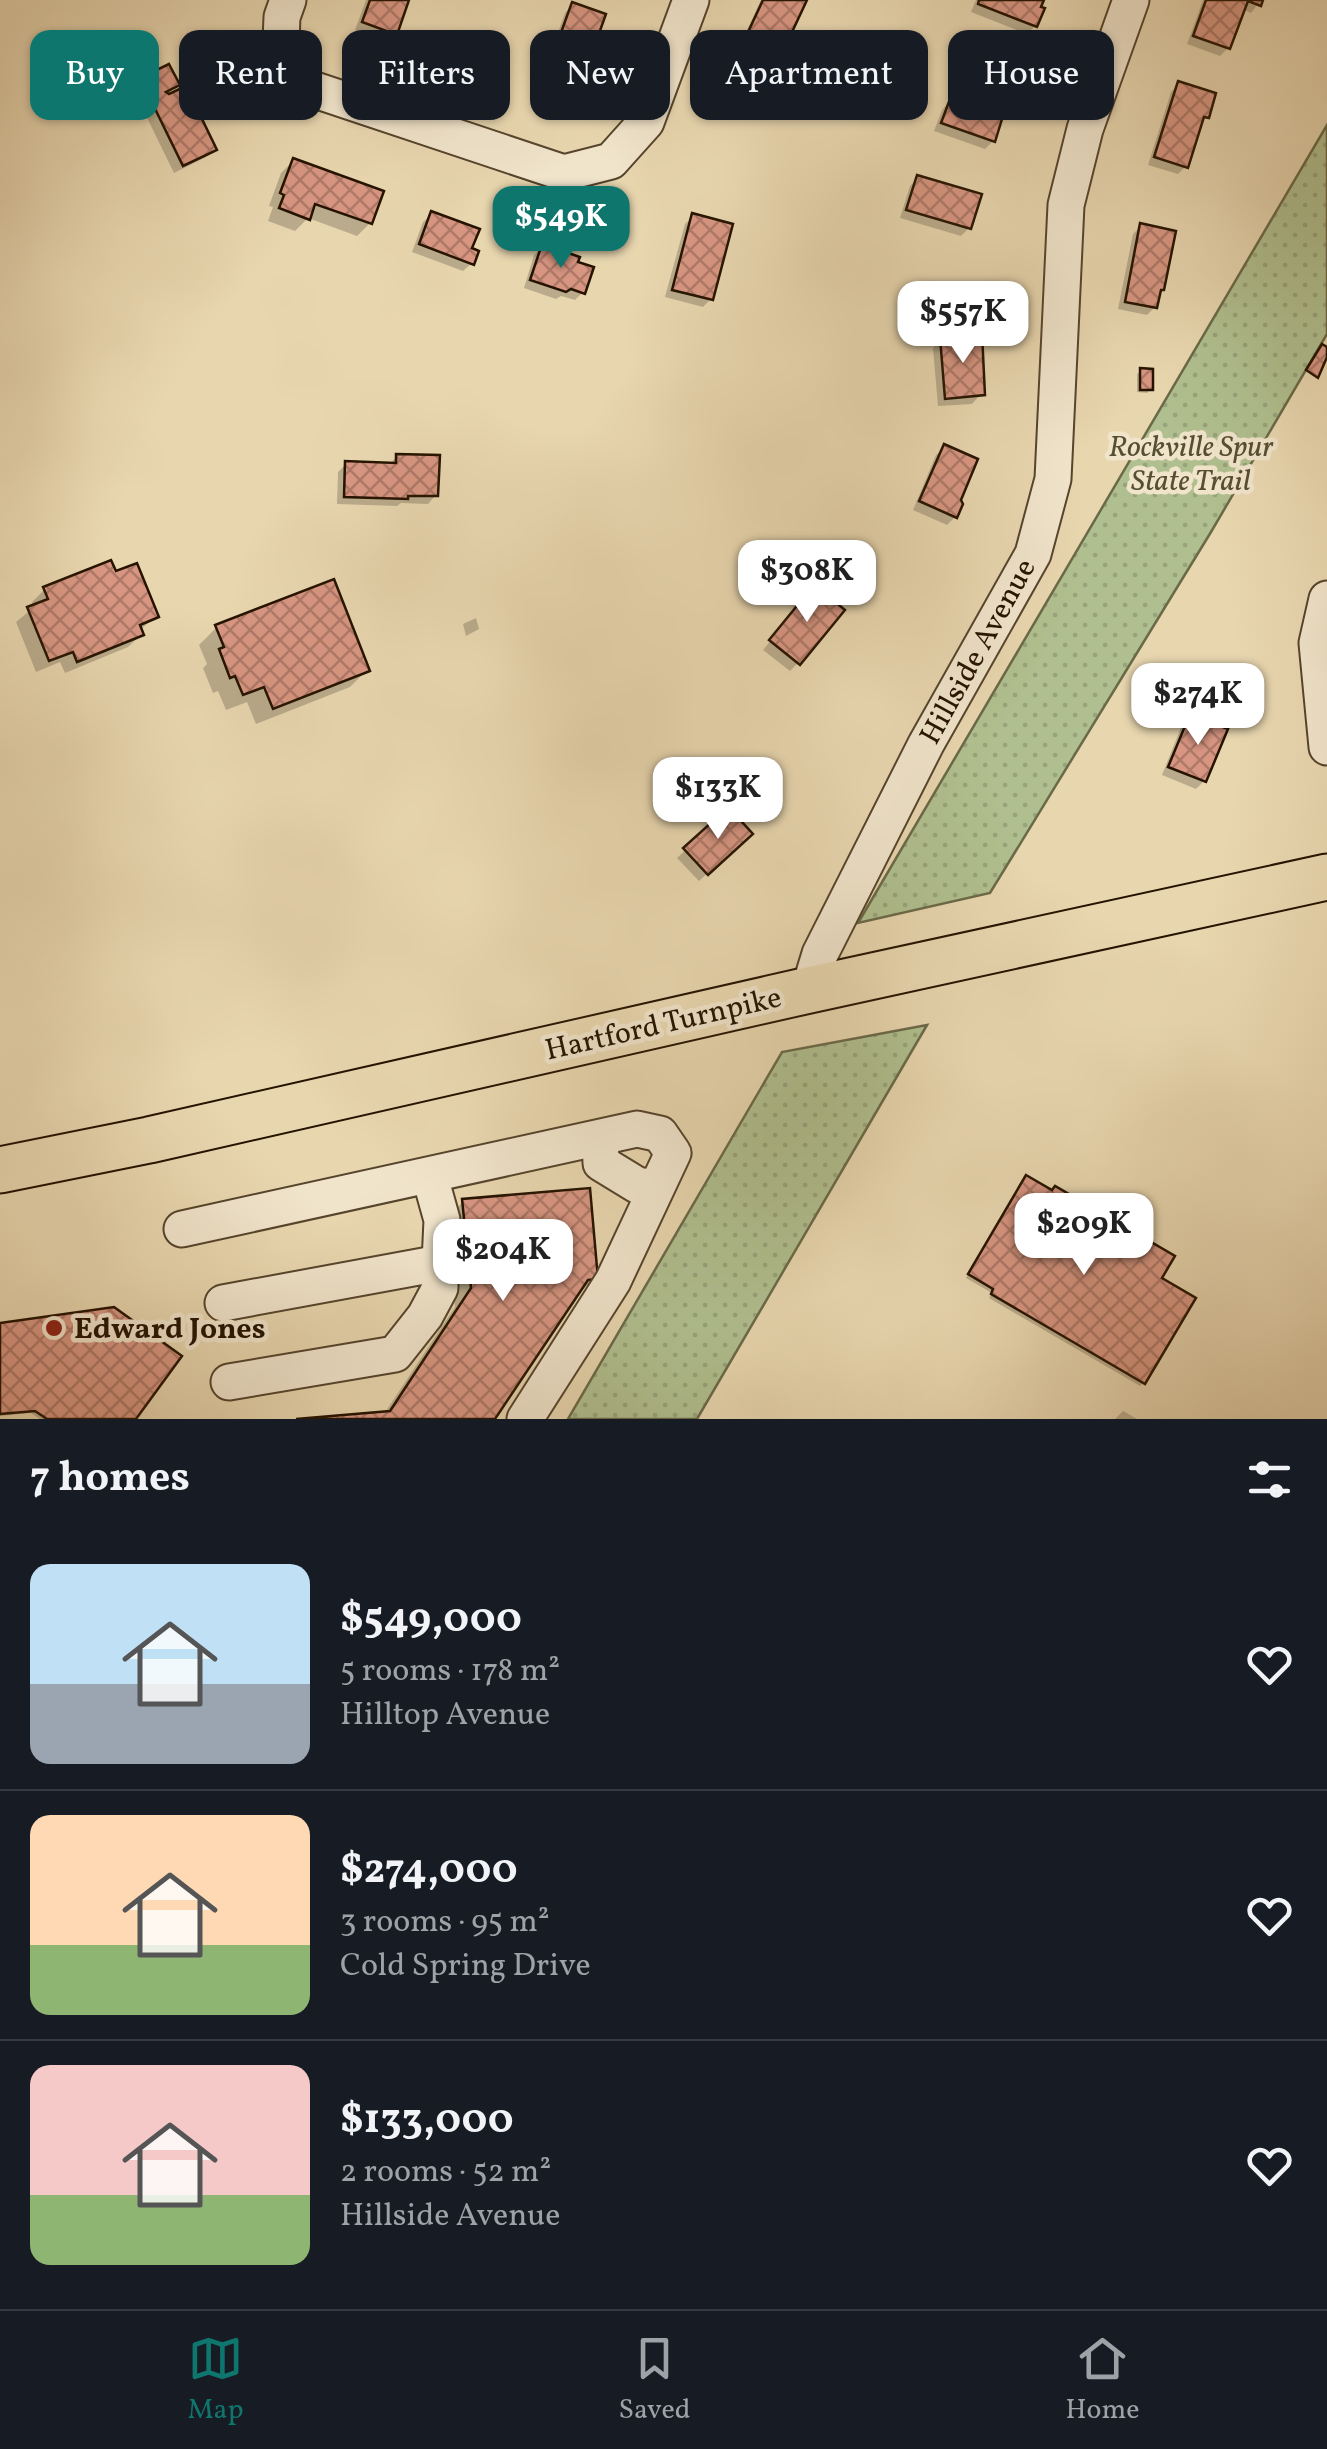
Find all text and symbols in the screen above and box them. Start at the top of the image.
chip: Buy [30,30,159,120]
chip: Rent [179,30,322,120]
chip: Filters [342,30,510,120]
chip: New [530,30,670,120]
chip: Apartment [690,30,928,120]
chip: House [948,30,1114,120]
pin: $549K [491,186,631,271]
text: $549K [515,196,607,240]
pin: $557K [893,281,1033,366]
text: $557K [919,291,1007,335]
park label: Rockville Spur State Trail [1109,427,1274,503]
pin: $308K [737,540,877,625]
text: $308K [760,550,854,594]
street label: Hillside Avenue [910,551,1047,753]
pin: $274K [1128,663,1268,748]
text: $274K [1153,673,1243,717]
pin: $133K [648,757,788,842]
text: $133K [675,767,761,811]
street label: Hartford Turnpike [541,977,786,1073]
pin: $209K [1014,1193,1154,1278]
text: $209K [1036,1203,1132,1247]
pin: $204K [433,1219,573,1304]
text: $204K [455,1229,551,1273]
place label: Edward Jones [74,1309,266,1351]
marker: Edward Jones [43,1317,65,1339]
text: 7 homes [30,1450,190,1509]
icon: filters [1242,1452,1297,1507]
text: $549,000 [340,1591,522,1650]
icon: home [110,1604,230,1724]
icon: heart [1242,1637,1297,1692]
text: 5 rooms · 178 m² [340,1650,560,1694]
text: Hilltop Avenue [340,1694,550,1738]
text: $274,000 [340,1842,518,1901]
icon: home [110,1855,230,1975]
icon: heart [1242,1888,1297,1943]
text: 3 rooms · 95 m² [340,1901,550,1945]
text: Cold Spring Drive [340,1945,591,1989]
text: $133,000 [340,2092,514,2151]
icon: home [110,2105,230,2225]
icon: heart [1242,2138,1297,2193]
text: 2 rooms · 52 m² [340,2151,551,2195]
text: Hillside Avenue [340,2195,560,2239]
tab: Map [187,2331,244,2430]
tab: Saved [618,2331,691,2430]
tab: Home [1065,2331,1140,2430]

